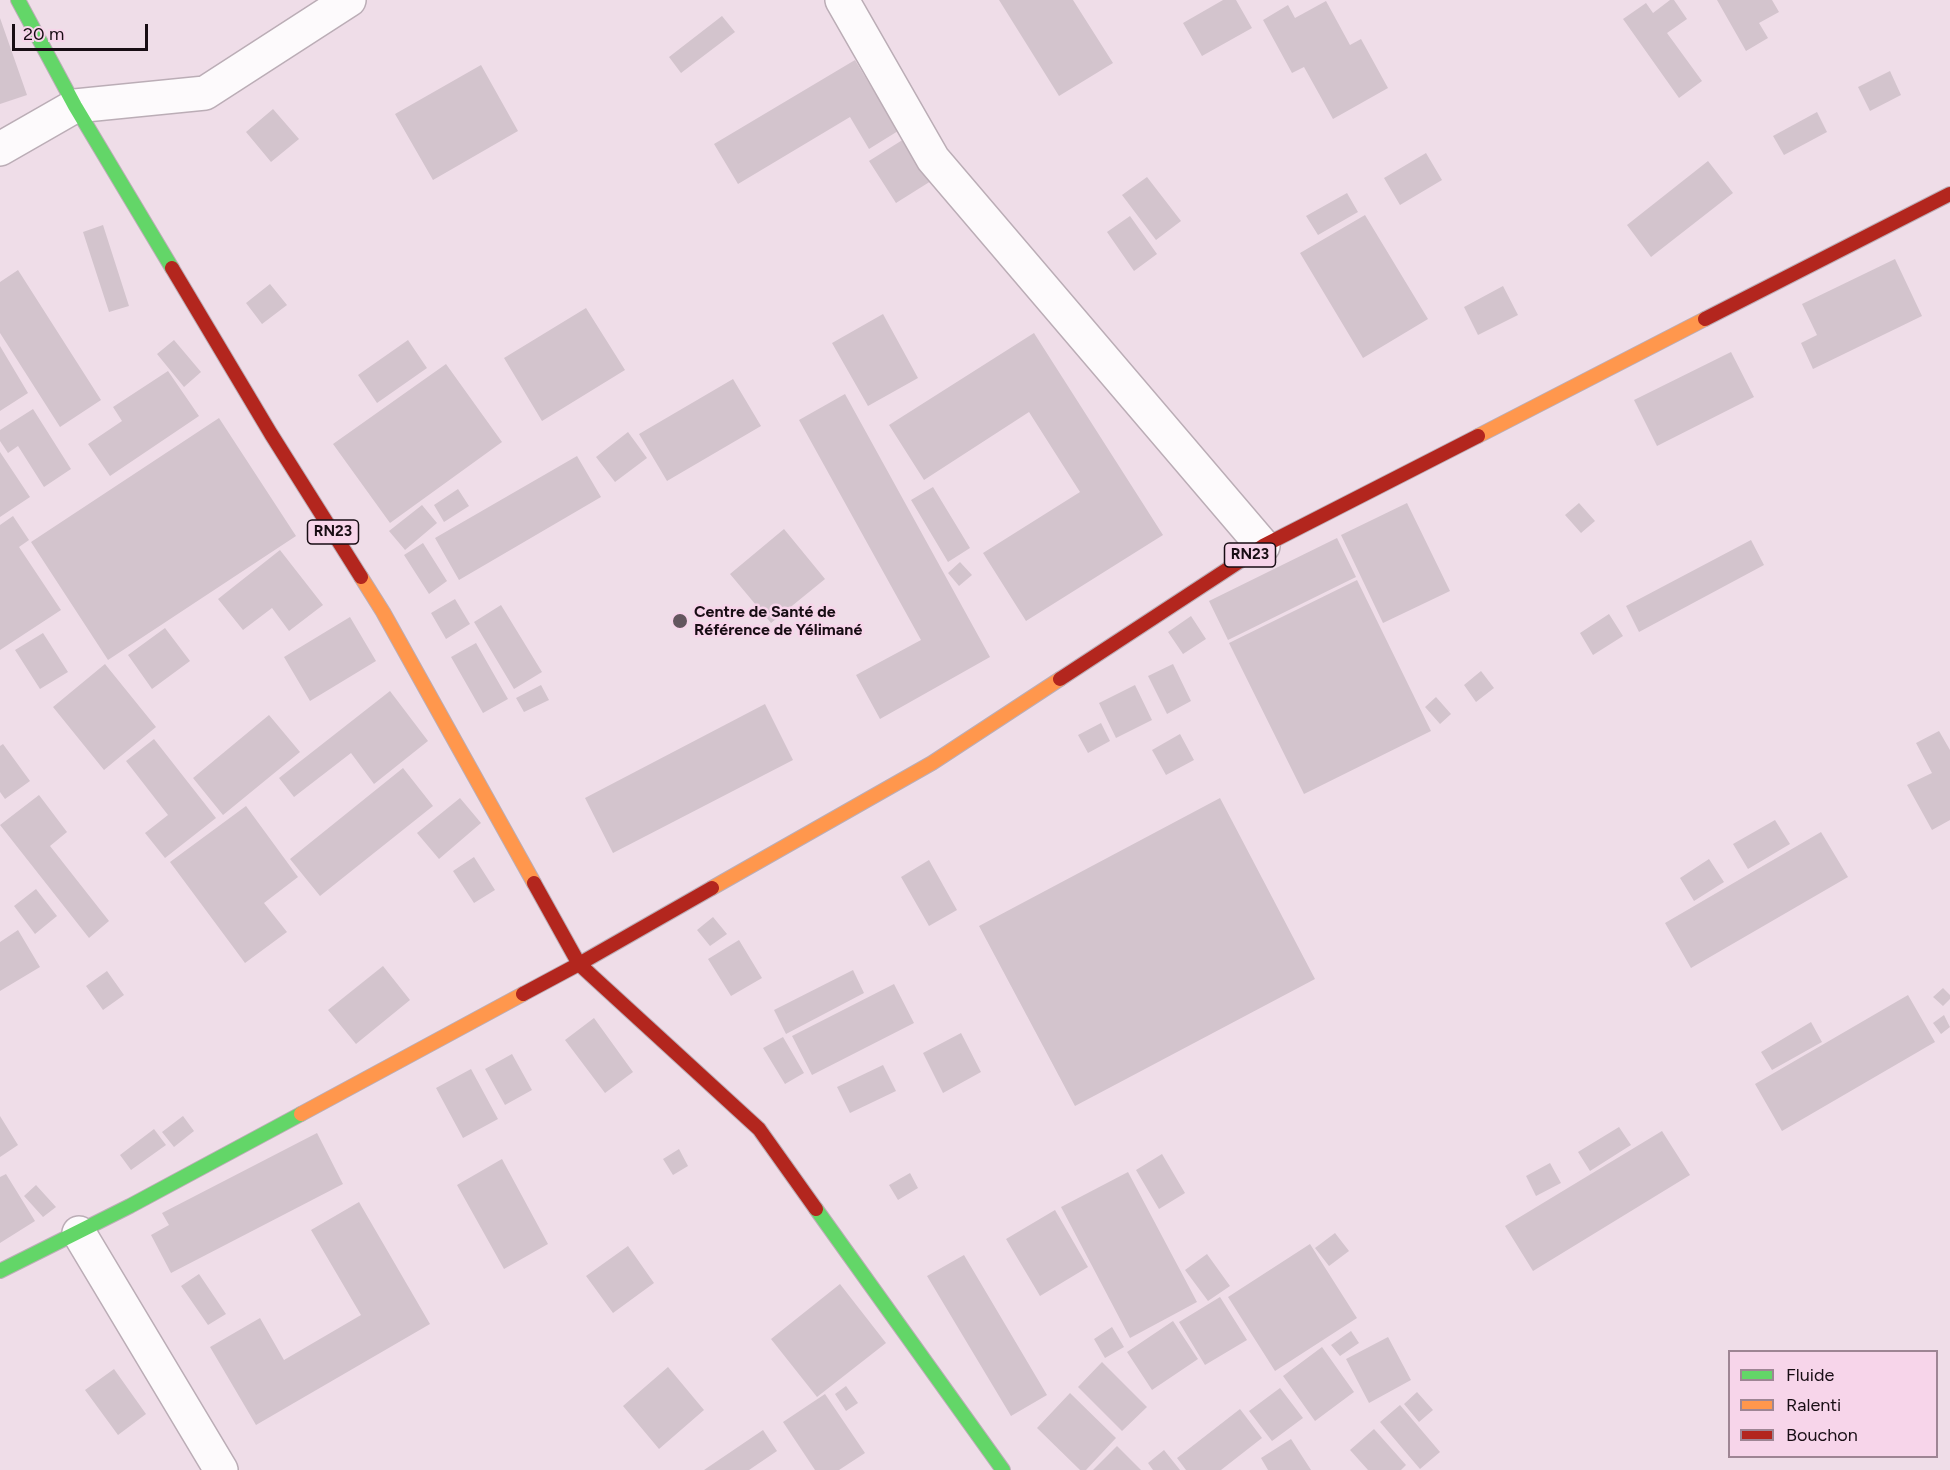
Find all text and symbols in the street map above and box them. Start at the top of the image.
scale bar [15,12,152,50]
text: 20 m [23,23,64,45]
road number: RN23 [308,520,358,544]
road number: RN23 [1224,543,1276,567]
place label: Centre de Santé de Référence de Yélimané [694,602,862,640]
marker: Centre de Santé de Référence de Yélimané [671,612,689,630]
legend [1728,1350,1938,1458]
text: Fluide [1786,1364,1834,1386]
text: Ralenti [1786,1394,1841,1416]
text: Bouchon [1786,1424,1858,1446]

